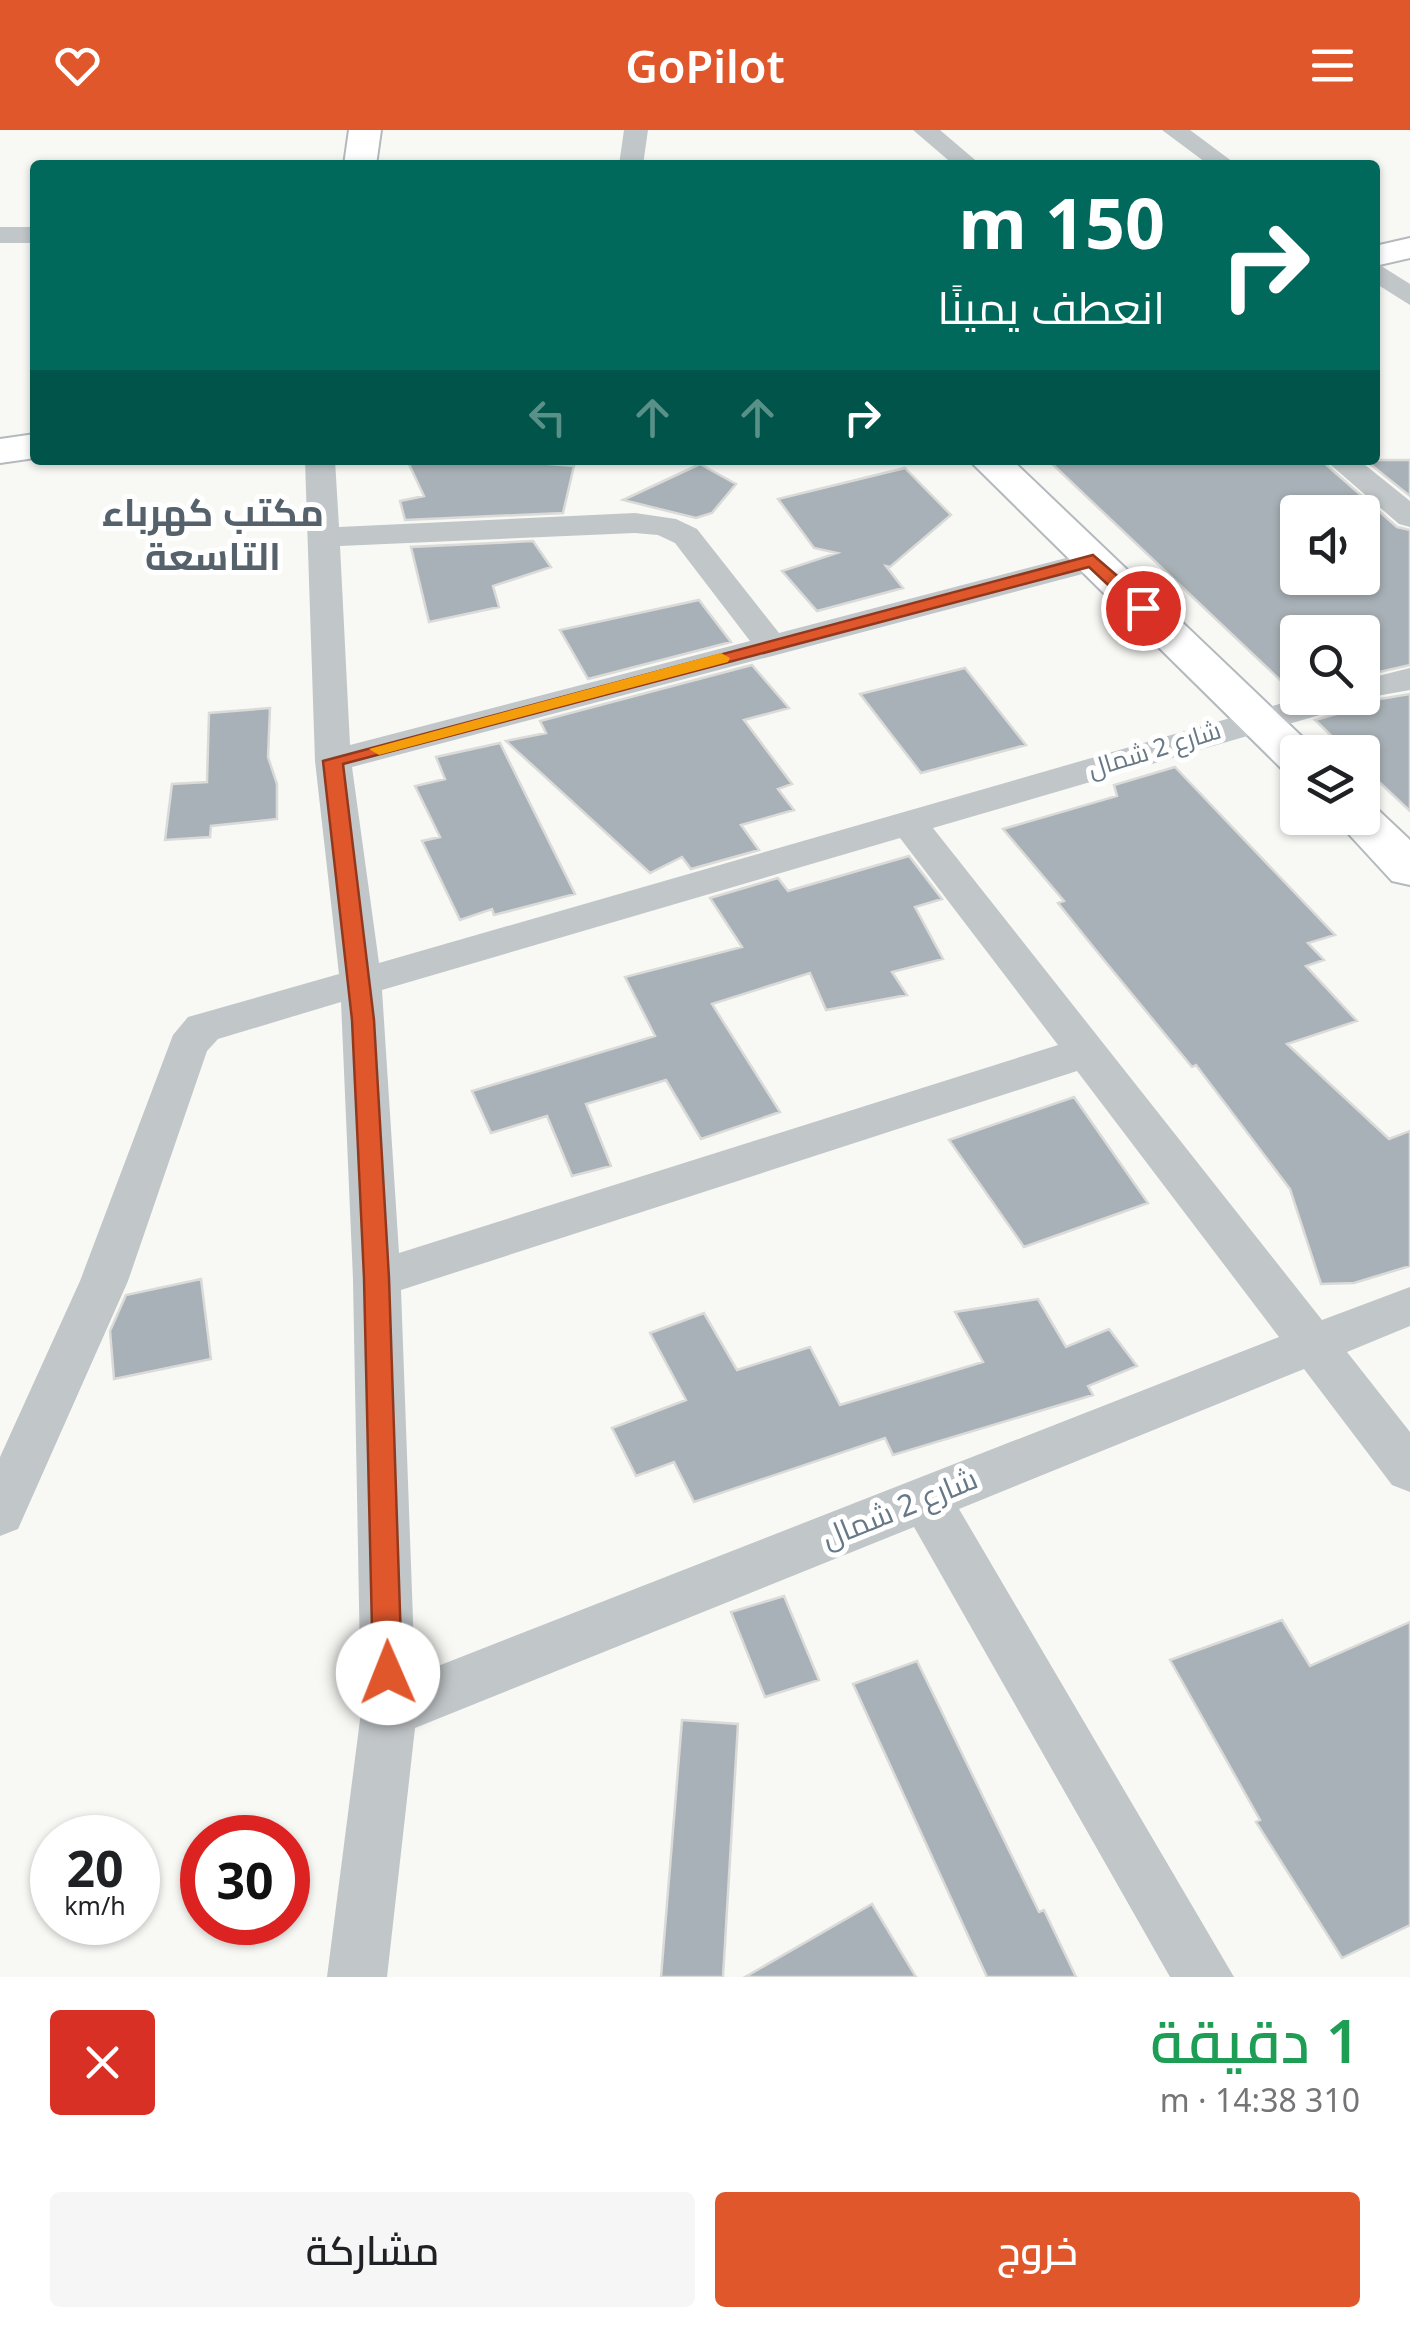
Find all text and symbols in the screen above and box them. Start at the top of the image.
text: GoPilot [625,35,785,96]
icon: heart [50,38,105,93]
icon: menu [1305,38,1360,93]
text: 150 m [958,174,1165,270]
icon: right [1200,200,1330,330]
text: انعطف يمينًا [937,276,1165,337]
icon: left [520,390,575,445]
icon: ahead [625,390,680,445]
icon: ahead [730,390,785,445]
icon: right [835,390,890,445]
district label: مكتب كهرباء التاسعة [102,485,324,581]
map controls [1280,495,1380,835]
button: sound [1280,495,1380,595]
pin [1101,566,1186,651]
icon: arrive [1116,581,1171,636]
button: search [1280,615,1380,715]
street label: شارع 2 شمال [1083,712,1225,785]
button: layers [1280,735,1380,835]
street label: شارع 2 شمال [815,1457,983,1558]
position arrow [336,1621,440,1725]
speed limit sign: 30 [180,1815,310,1945]
text: 20 [66,1834,124,1902]
text: km/h [64,1888,126,1922]
text: 1 دقيقة [1150,1999,1360,2081]
button: close [50,2010,155,2115]
text: 310 m · 14:38 [1160,2078,1360,2121]
button: مشاركة [50,2192,695,2307]
button: خروج [715,2192,1360,2307]

